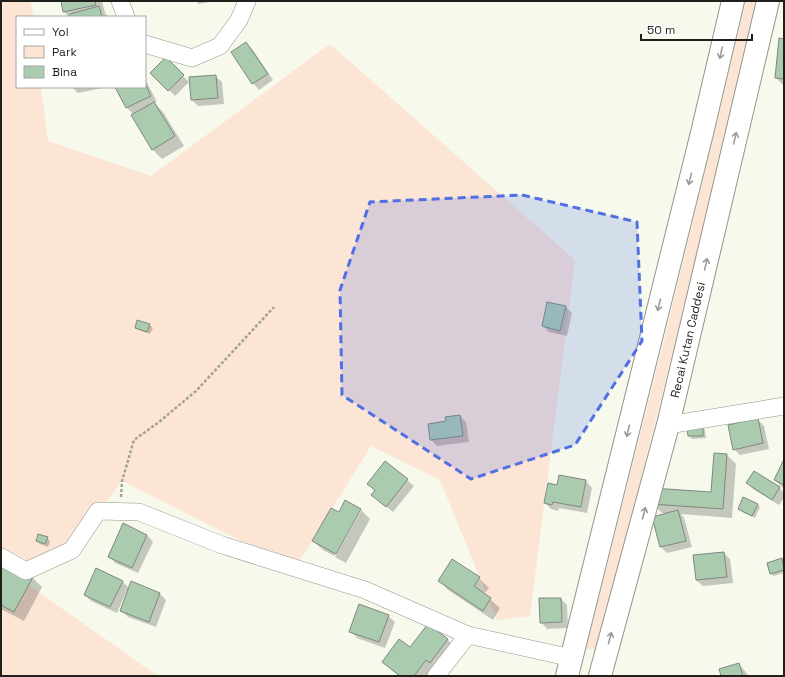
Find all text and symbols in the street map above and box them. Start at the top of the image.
legend [16,16,146,88]
scale bar [641,16,752,42]
text: 50 m [647,22,675,38]
text: Yol [52,24,69,40]
text: Park [52,44,77,60]
one-way arrow [716,46,724,59]
text: Bina [52,64,77,80]
one-way arrow [732,132,740,145]
one-way arrow [686,172,694,185]
one-way arrow [702,258,710,271]
street label: Recai Kutan Caddesi [667,280,709,399]
one-way arrow [655,298,662,311]
one-way arrow [623,424,631,437]
one-way arrow [641,507,648,520]
one-way arrow [607,632,614,645]

